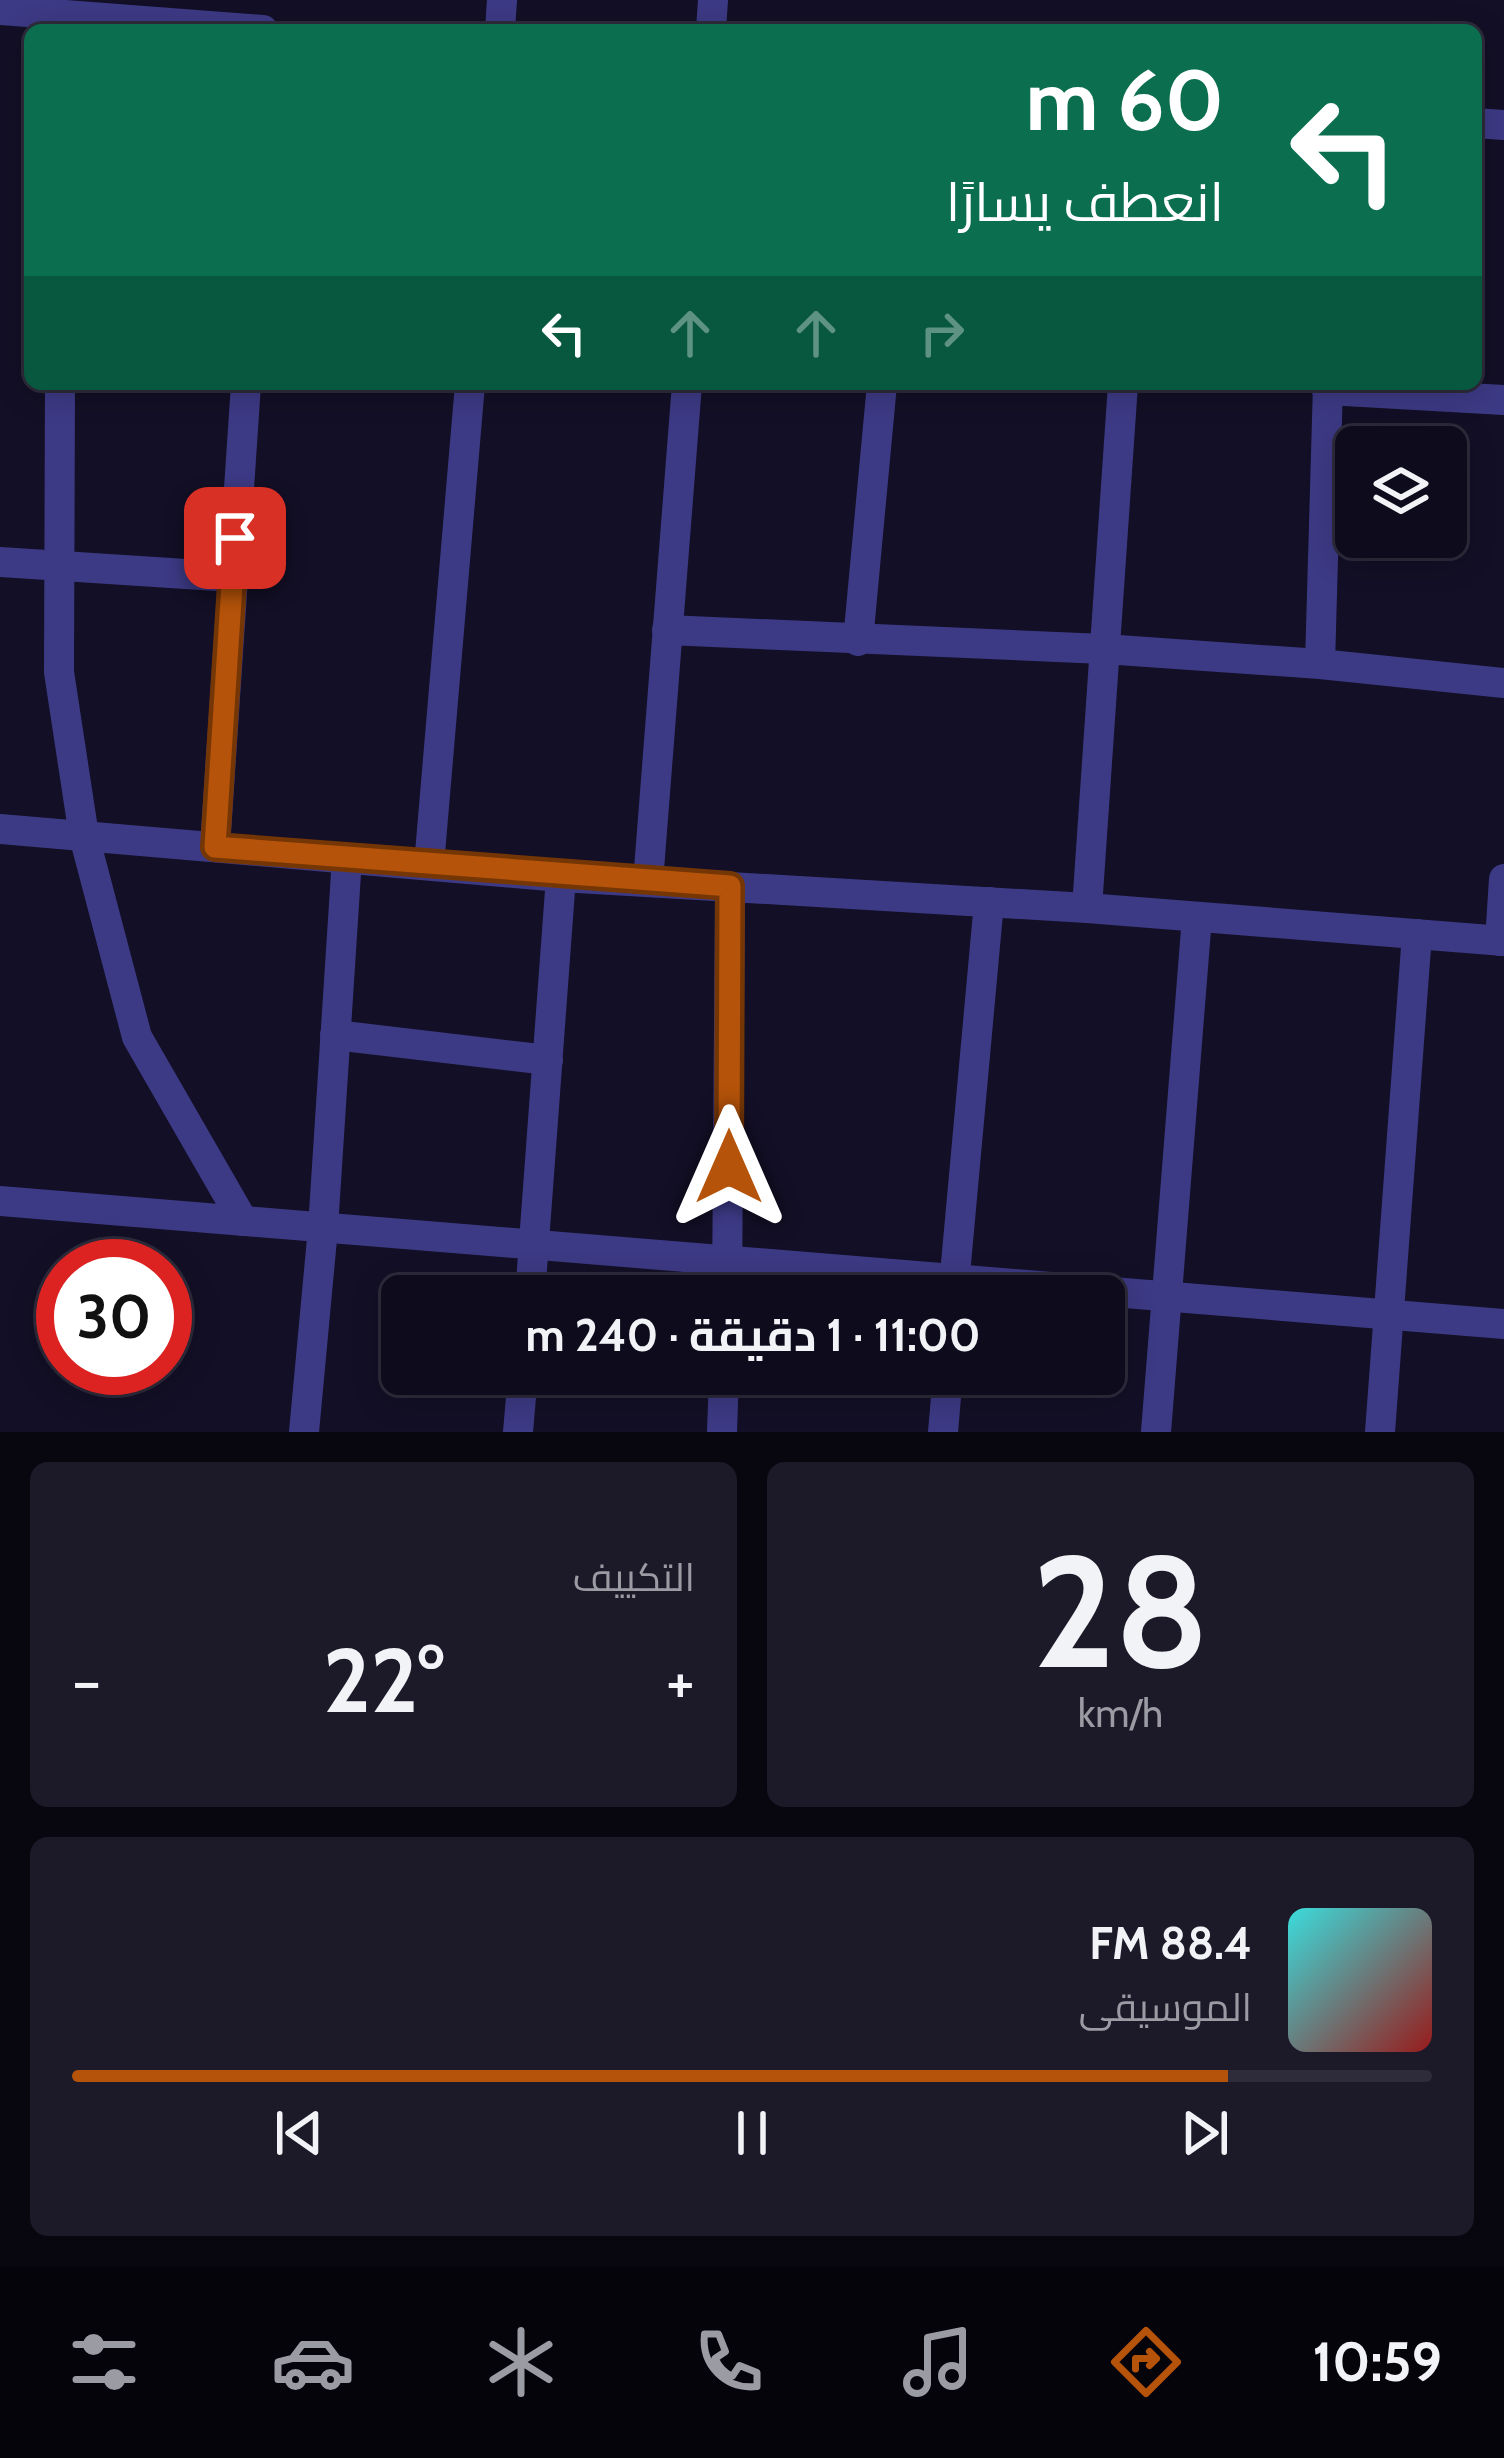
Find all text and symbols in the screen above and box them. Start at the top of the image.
text: 60 m [1026,49,1224,151]
icon: left [1266,72,1422,228]
text: انعطف يسارًا [946,169,1224,235]
icon: left [531,300,597,366]
icon: ahead [657,300,723,366]
icon: ahead [783,300,849,366]
icon: right [909,300,975,366]
map controls [1335,426,1467,558]
button: layers [1335,426,1467,558]
pin [184,487,286,589]
icon: arrive [202,505,268,571]
position arrow [666,1104,792,1230]
speed limit sign: 30 [36,1239,192,1395]
text: 11:00 · 1 دقيقة · 240 m [526,1308,980,1362]
text: 28 [1032,1516,1209,1706]
text: التكييف [573,1553,695,1601]
text: 22° [323,1625,444,1735]
text: − [72,1640,101,1721]
text: + [666,1640,695,1721]
text: km/h [1078,1689,1163,1737]
text: 88.4 FM [1089,1916,1252,1970]
text: الموسيقى [1079,1983,1252,2031]
icon: previous [266,2100,332,2166]
icon: pause [719,2100,785,2166]
icon: next [1172,2100,1238,2166]
icon: filters [62,2320,146,2404]
icon: car [271,2320,355,2404]
icon: climate [479,2320,563,2404]
icon: phone [687,2320,771,2404]
icon: music [896,2320,980,2404]
icon: directions [1104,2320,1188,2404]
text: 10:59 [1312,2329,1442,2395]

